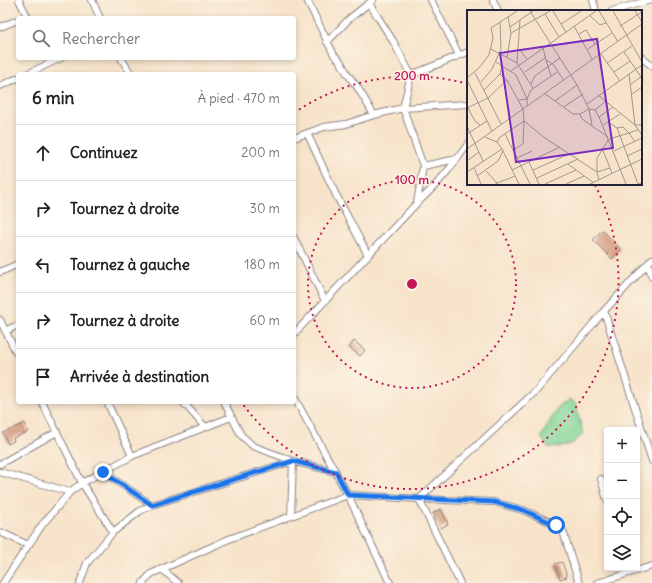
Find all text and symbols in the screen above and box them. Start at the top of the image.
inset map [467,10,642,185]
search box [16,16,296,60]
icon: search [30,27,52,49]
text: Rechercher [62,29,140,48]
text: 200 m [394,68,430,83]
text: 6 min [32,87,74,109]
text: À pied · 470 m [198,90,280,107]
icon: ahead [32,142,54,164]
text: Continuez [70,143,138,162]
text: 200 m [241,144,280,161]
text: 100 m [395,172,429,187]
icon: right [32,198,54,220]
text: Tournez à droite [70,199,179,218]
text: 30 m [250,200,280,217]
icon: left [32,254,54,276]
text: Tournez à gauche [70,255,190,274]
text: 180 m [244,256,280,273]
centre of rings [405,277,419,291]
icon: right [32,310,54,332]
text: Tournez à droite [70,311,179,330]
text: 60 m [249,312,280,329]
icon: arrive [32,366,54,388]
text: Arrivée à destination [70,367,209,386]
map controls [604,427,640,571]
button: + [604,427,640,463]
route end [94,463,112,481]
button: − [604,463,640,499]
button: locate [604,499,640,535]
route start [547,516,565,534]
button: layers [604,535,640,571]

